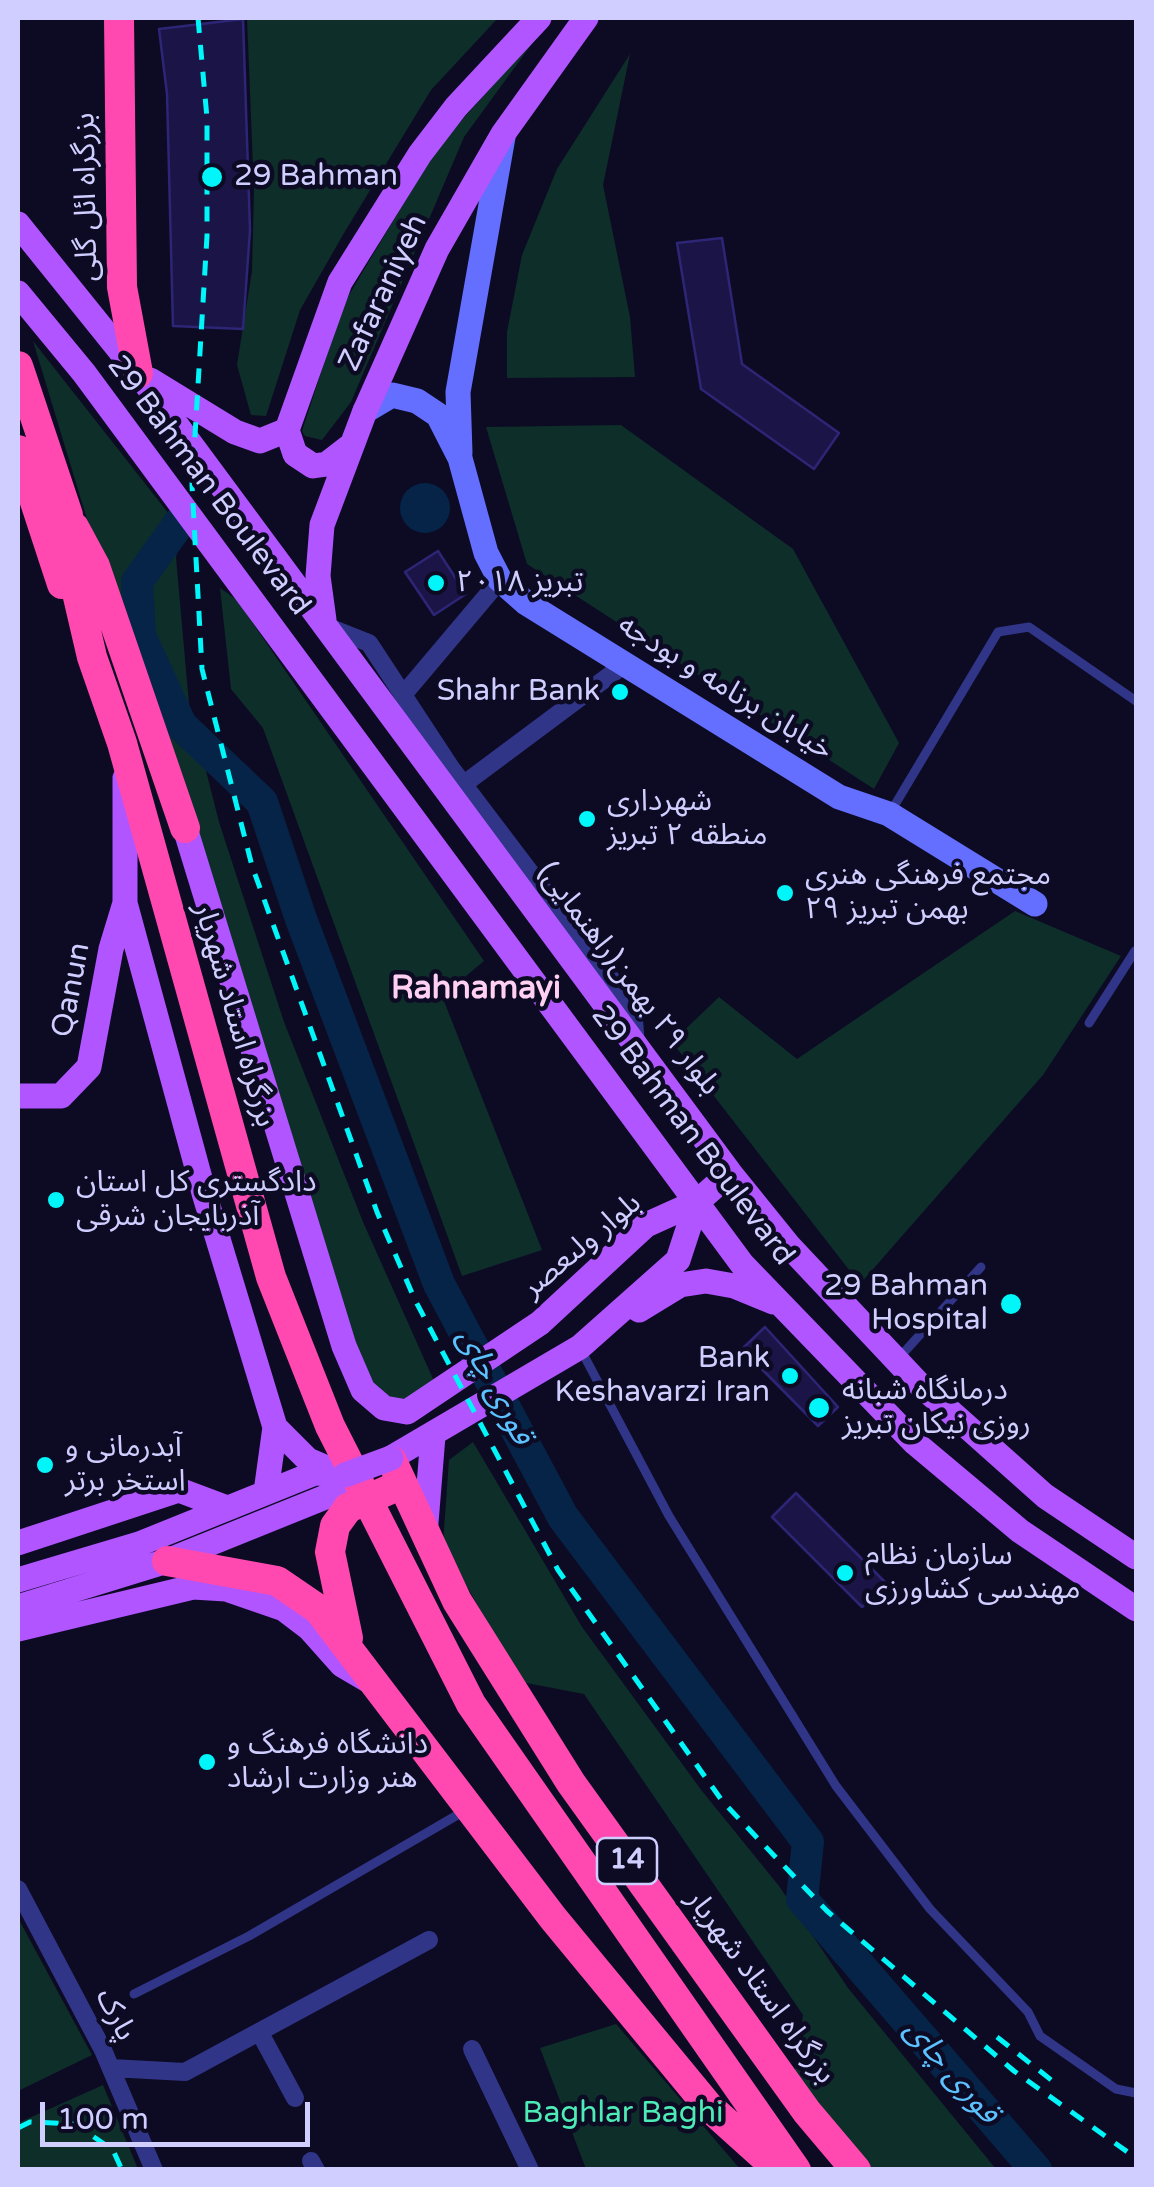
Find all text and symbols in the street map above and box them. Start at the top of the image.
street label: بزرگراه ائل گلی [68,112,106,282]
place label: 29 Bahman [234,159,398,195]
marker: 29 Bahman [199,164,225,190]
street label: Zafaraniyeh [332,209,436,377]
street label: 29 Bahman Boulevard [99,349,317,623]
place label: تبریز ۲۰۱۸ [456,565,584,601]
marker: تبریز ۲۰۱۸ [425,572,447,594]
street label: خیابان برنامه و بودجه [611,607,839,769]
place label: Shahr Bank [437,674,600,710]
marker: Shahr Bank [609,681,631,703]
place label: شهرداری منطقه ۲ تبریز [607,784,768,854]
marker: شهرداری منطقه ۲ تبریز [576,808,598,830]
street label: بلوار ٢٩ بهمن(راهنمایی) [529,855,727,1103]
place label: مجتمع فرهنگی هنری ۲۹ بهمن تبریز [805,858,1051,928]
marker: مجتمع فرهنگی هنری ۲۹ بهمن تبریز [774,882,796,904]
street label: بزرگراه استاد شهریار [185,899,283,1131]
street label: Qanun [45,940,99,1040]
district label: Rahnamayi [391,971,561,1009]
street label: 29 Bahman Boulevard [583,999,801,1273]
place label: دادگستری کل استان آذربایجان شرقی [76,1165,316,1236]
street label: بلوار ولىعصر [515,1186,649,1306]
marker: دادگستری کل استان آذربایجان شرقی [45,1189,67,1211]
place label: 29 Bahman Hospital [824,1269,988,1340]
marker: 29 Bahman Hospital [998,1291,1024,1317]
water label: قوری چای [447,1322,541,1452]
place label: Bank Keshavarzi Iran [555,1341,770,1412]
marker: Bank Keshavarzi Iran [779,1365,801,1387]
place label: درمانگاه شبانه روزی نیکان تبریز [842,1373,1031,1444]
marker: درمانگاه شبانه روزی نیکان تبریز [806,1395,832,1421]
place label: آبدرمانی و استخر برتر [65,1430,186,1500]
marker: آبدرمانی و استخر برتر [34,1454,56,1476]
place label: سازمان نظام مهندسی کشاورزی [865,1538,1080,1608]
marker: سازمان نظام مهندسی کشاورزی [834,1562,856,1584]
place label: دانشگاه فرهنگ و هنر وزارت ارشاد [227,1727,428,1798]
marker: دانشگاه فرهنگ و هنر وزارت ارشاد [196,1751,218,1773]
road number: 14 [597,1838,657,1884]
street label: بزرگراه استاد شهریار [677,1883,843,2091]
street label: پارک [87,1983,143,2047]
water label: قوری چای [895,2012,1007,2132]
scale bar [45,2082,315,2144]
park label: Baghlar Baghi [523,2096,723,2132]
text: 100 m [57,2101,149,2138]

